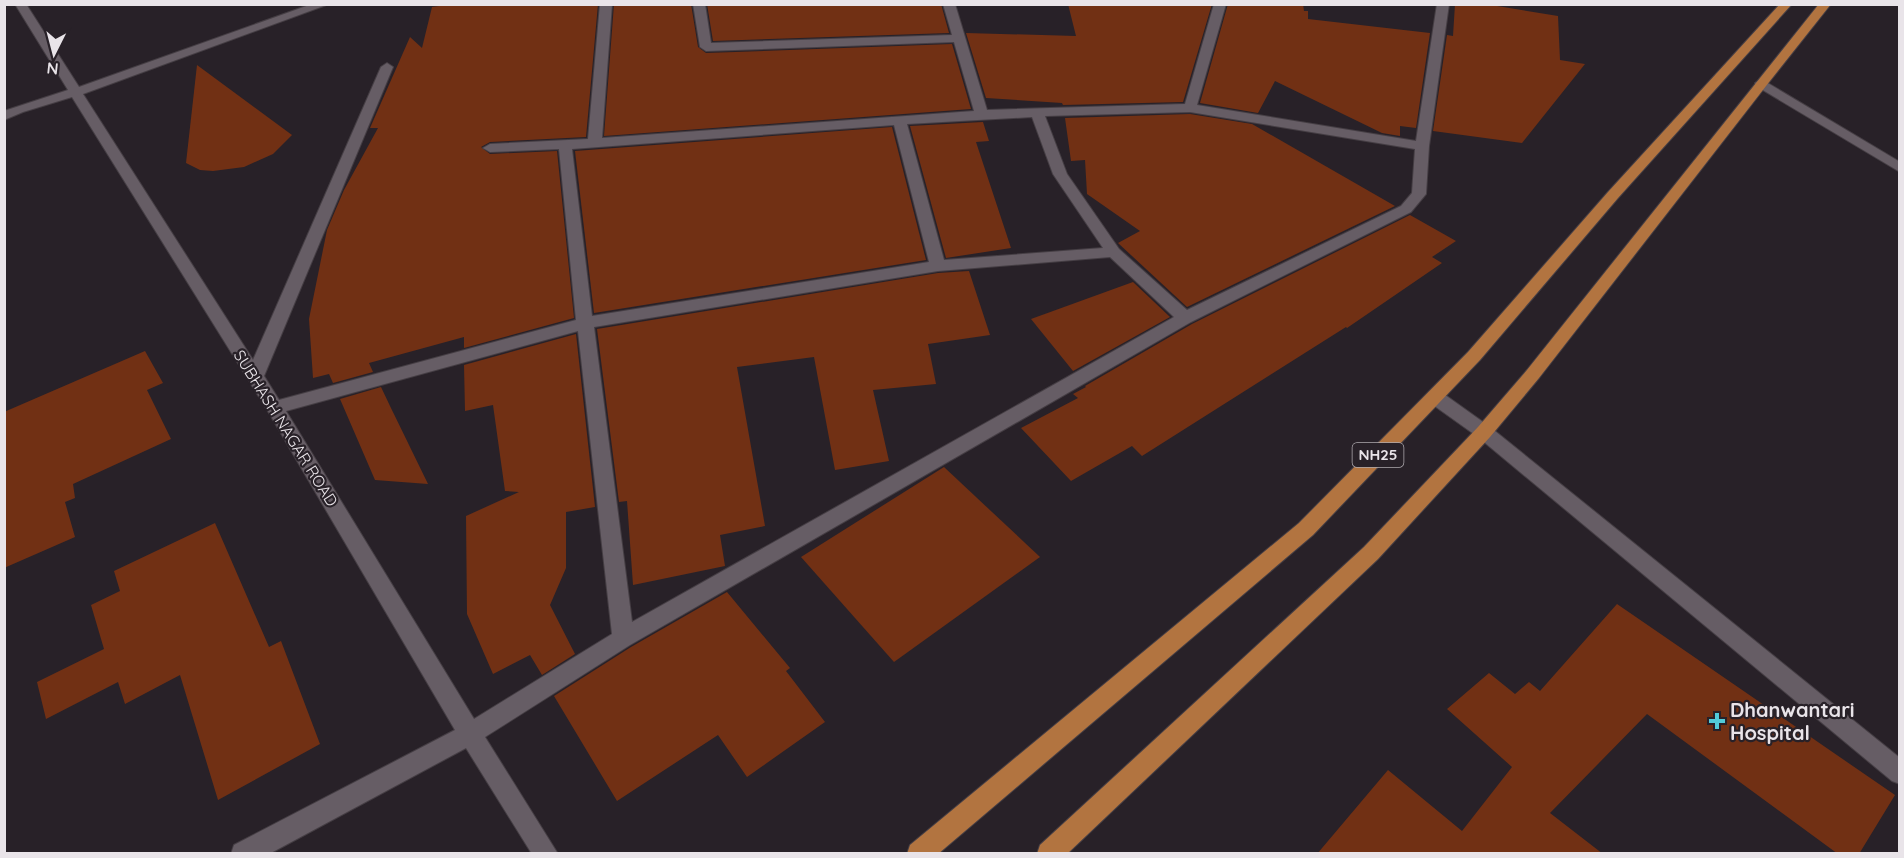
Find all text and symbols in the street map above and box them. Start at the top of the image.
north arrow [24,24,84,84]
text: N [46,58,59,79]
street label: SUBHASH NAGAR ROAD [230,346,342,510]
road number: NH25 [1352,443,1404,467]
place label: Dhanwantari Hospital [1730,697,1855,745]
marker: Dhanwantari Hospital [1708,712,1726,730]

